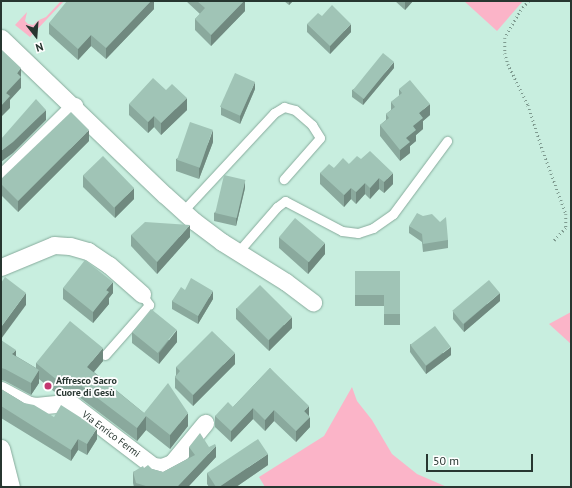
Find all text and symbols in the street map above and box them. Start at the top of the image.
north arrow [16,16,56,56]
text: N [34,40,45,55]
place label: Affresco Sacro Cuore di Gesù [56,374,117,398]
marker: Affresco Sacro Cuore di Gesù [43,381,53,391]
street label: Via Enrico Fermi [80,408,142,460]
scale bar [428,446,535,472]
text: 50 m [433,453,459,468]

